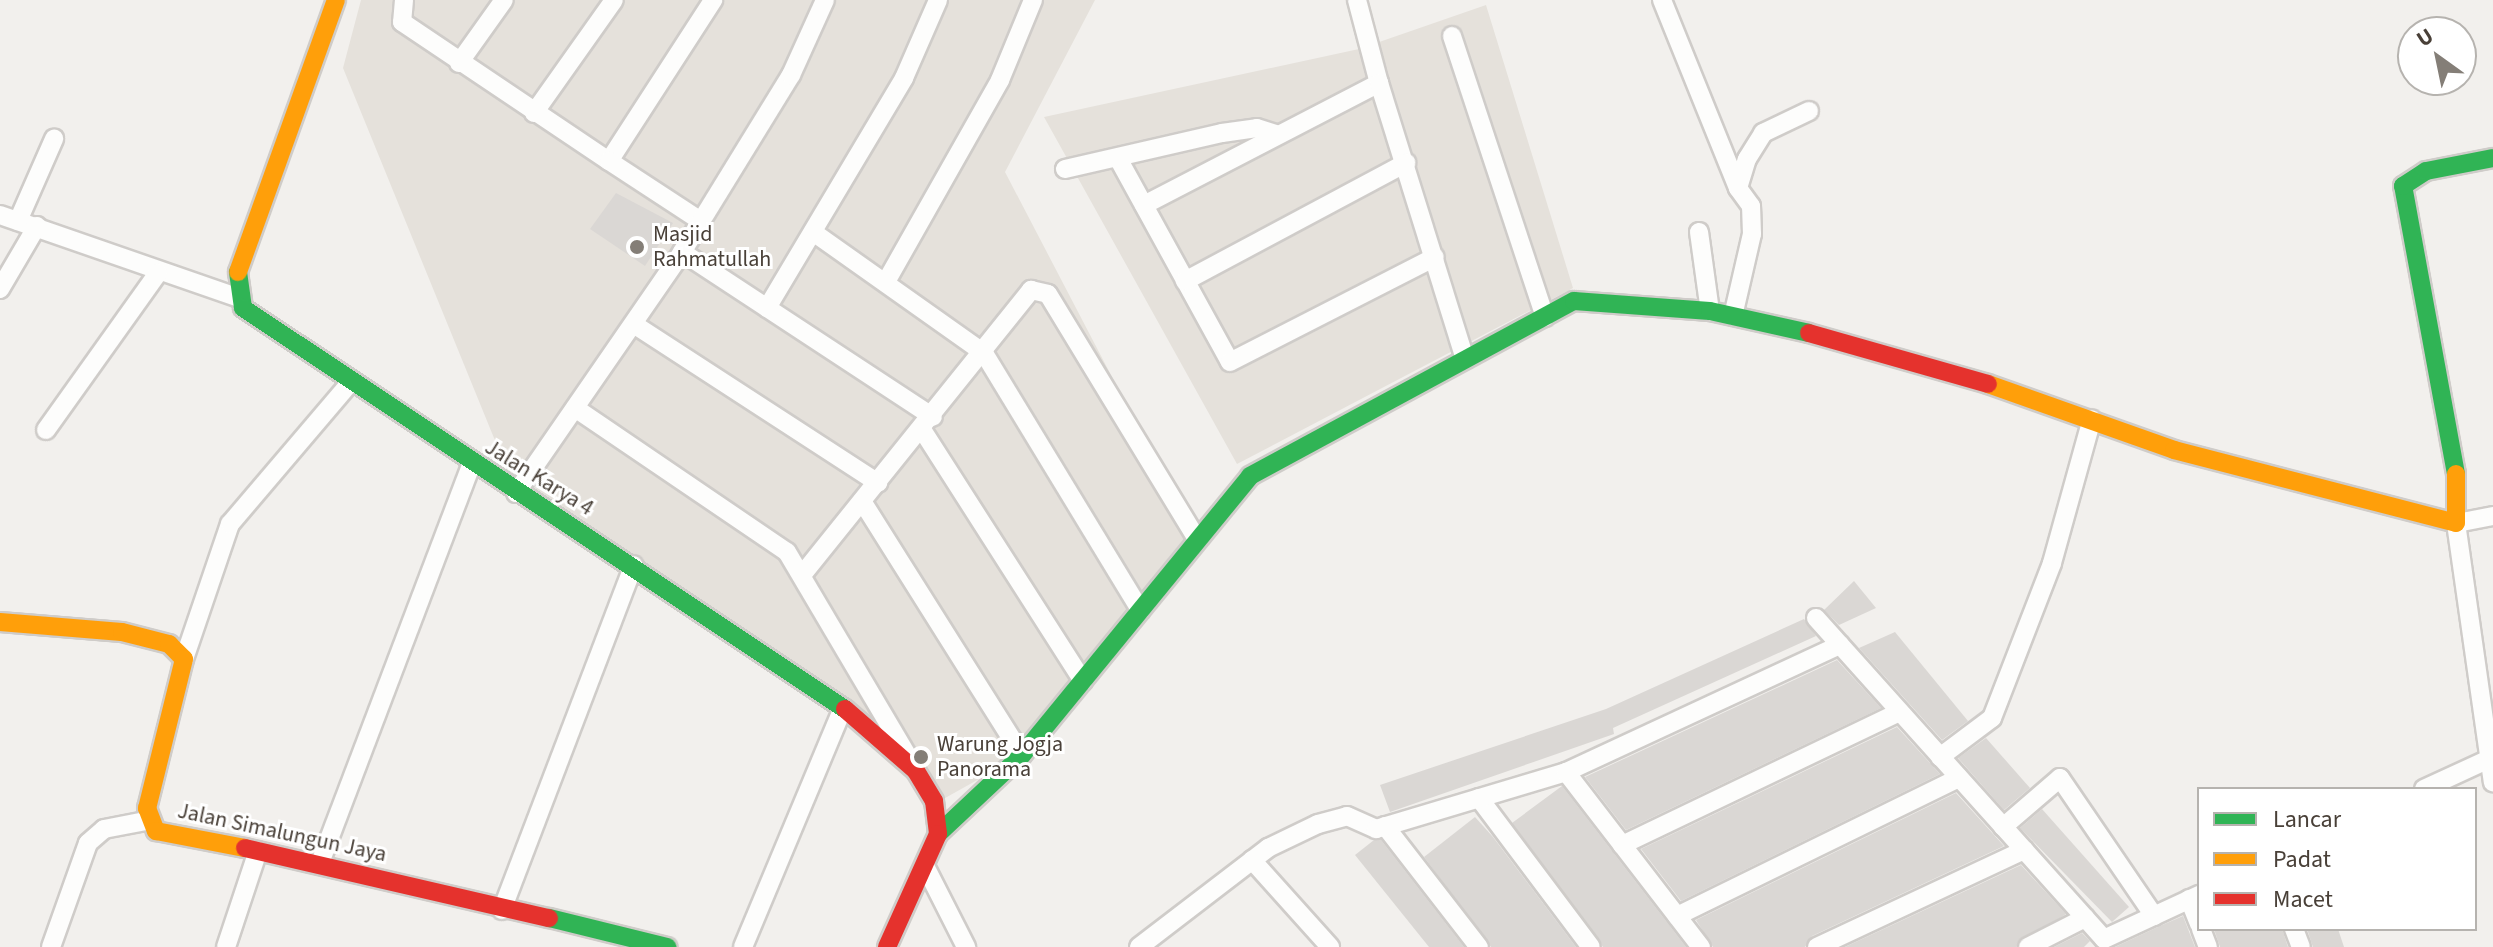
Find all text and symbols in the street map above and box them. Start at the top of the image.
north arrow [2397,16,2477,96]
text: U [2410,20,2440,55]
place label: Masjid Rahmatullah [653,221,771,272]
marker: Masjid Rahmatullah [628,238,646,256]
street label: Jalan Karya 4 [480,434,598,522]
place label: Warung Jogja Panorama [937,731,1063,782]
marker: Warung Jogja Panorama [912,748,930,766]
legend [2197,787,2477,931]
street label: Jalan Simalungun Jaya [175,798,389,868]
text: Lancar [2273,802,2341,837]
text: Padat [2273,842,2331,877]
text: Macet [2273,882,2333,917]

